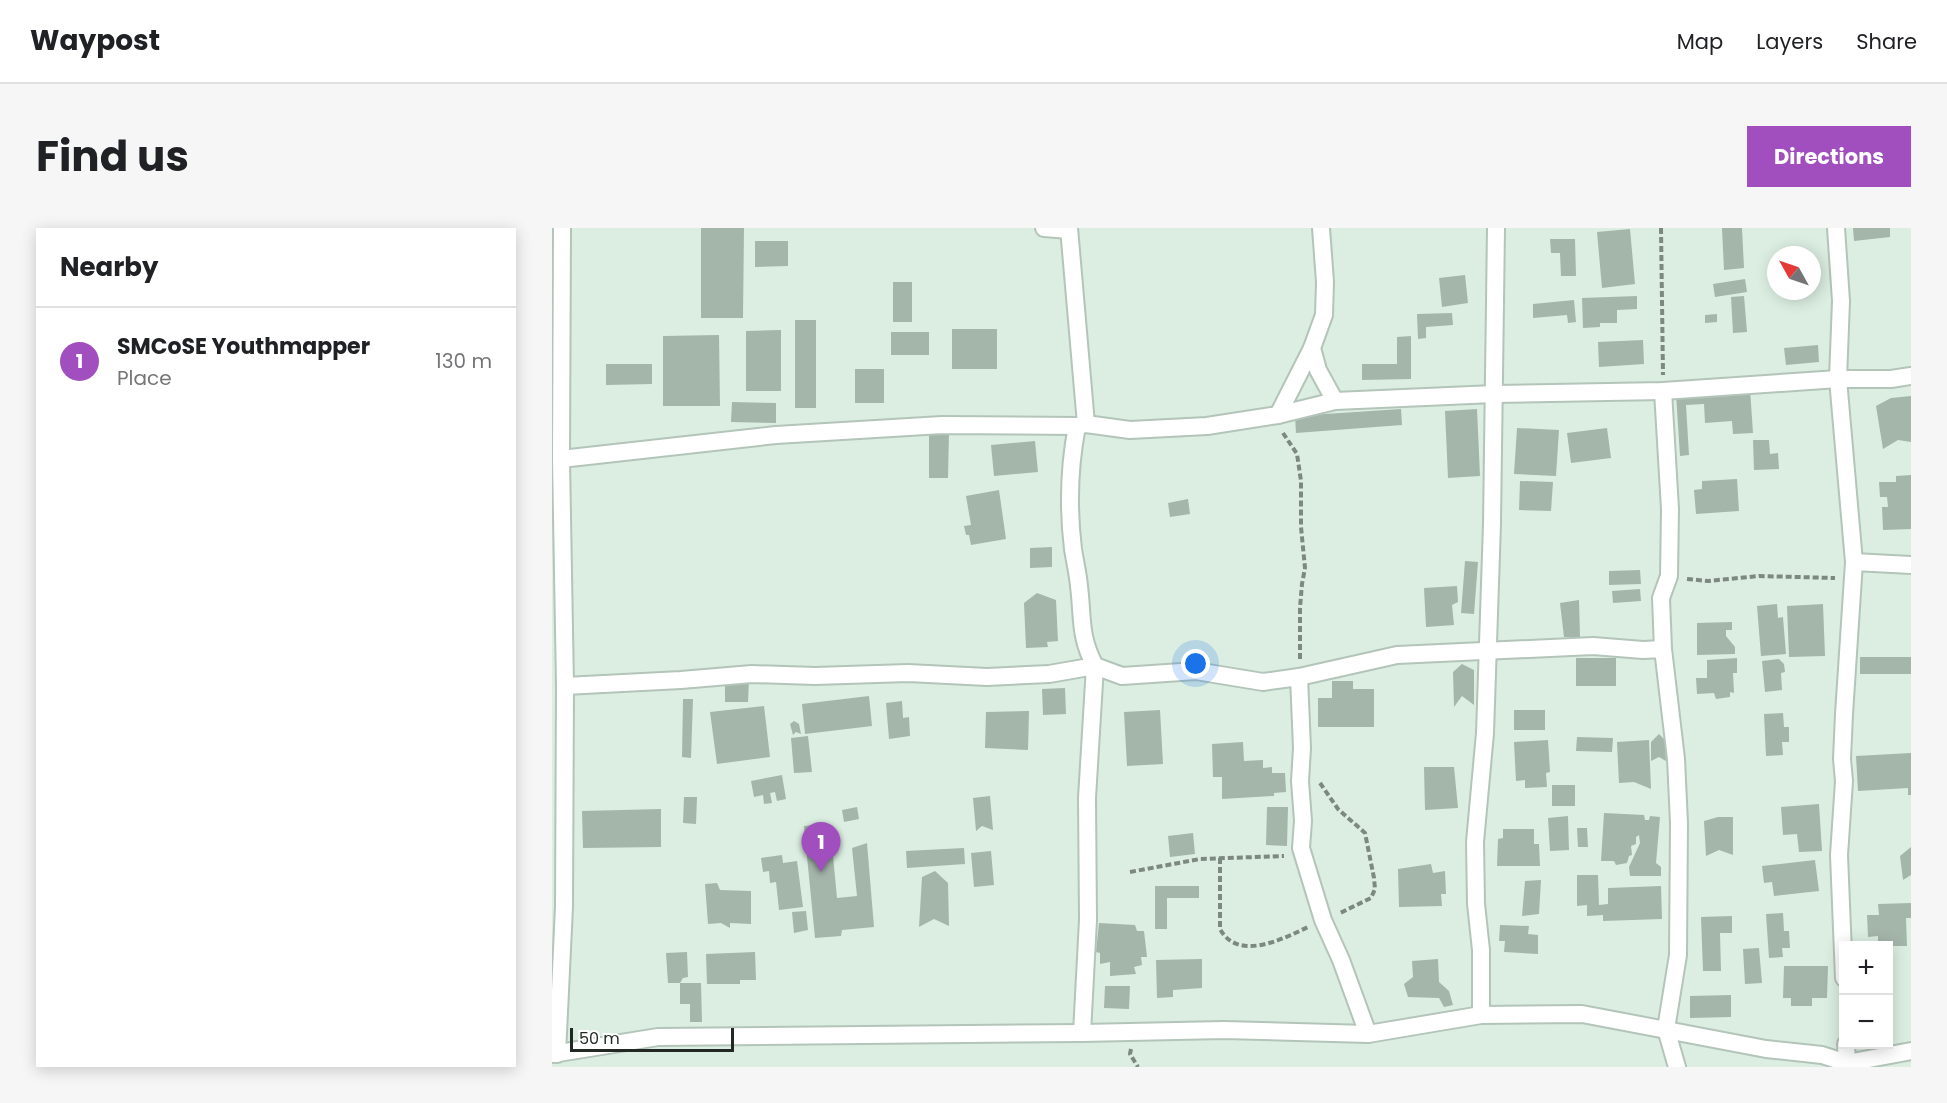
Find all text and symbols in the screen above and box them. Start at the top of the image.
text: Waypost [30,21,160,60]
text: Map [1677,27,1723,56]
text: Layers [1756,27,1823,56]
text: Share [1856,27,1917,56]
button: Directions [1747,126,1911,187]
text: Find us [36,127,189,186]
north arrow [1767,246,1821,300]
text: Nearby [60,249,158,285]
text: SMCoSE Youthmapper [117,331,370,362]
text: 1 [76,347,83,375]
text: 130 m [435,347,492,375]
text: Place [117,364,172,392]
your location [1181,649,1210,678]
pin: 1 [802,822,840,872]
map controls [1839,941,1893,1049]
button: + [1839,941,1893,995]
button: − [1839,995,1893,1049]
scale bar [570,1025,734,1052]
text: 50 m [579,1027,620,1050]

